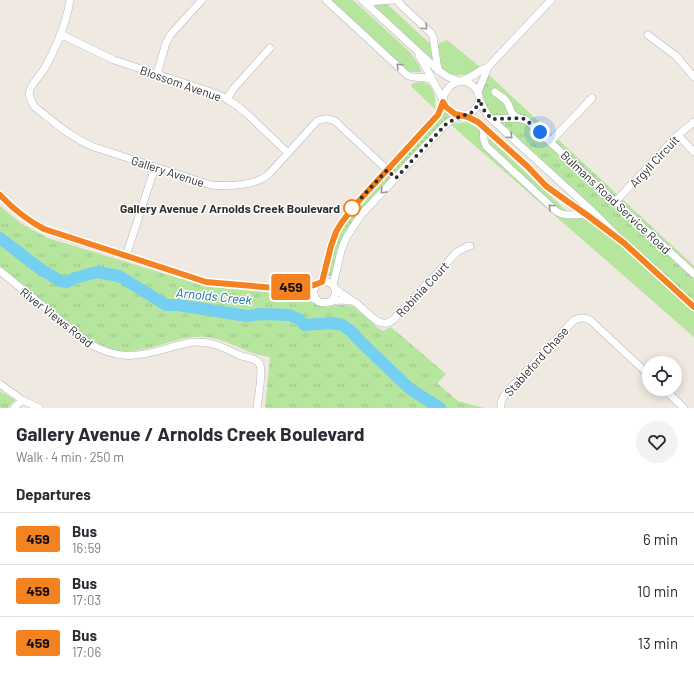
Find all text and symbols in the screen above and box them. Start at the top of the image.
one-way arrow [420,23,428,30]
street label: Blossom Avenue [138,63,224,103]
one-way arrow [396,64,403,71]
your location [530,122,550,142]
one-way arrow [505,131,513,138]
street label: Argyll Circuit [626,132,682,190]
street label: Bulmans Road Service Road [558,148,674,256]
street label: Gallery Avenue [130,153,206,189]
one-way arrow [381,186,388,194]
marker: Gallery Avenue / Arnolds Creek Boulevard [343,199,361,217]
place label: Gallery Avenue / Arnolds Creek Boulevard [120,201,340,215]
one-way arrow [548,204,556,211]
street label: Robinia Court [393,258,451,320]
line badge: 459 [268,274,314,300]
text: 459 [279,278,303,295]
street label: River Views Road [18,284,96,350]
water label: Arnolds Creek [175,284,253,308]
street label: Stableford Chase [501,323,571,399]
map controls [642,356,682,396]
button: locate [642,356,682,396]
button: heart [636,421,678,463]
text: Gallery Avenue / Arnolds Creek Boulevard [16,422,365,445]
text: Walk · 4 min · 250 m [16,449,124,465]
text: Departures [16,485,91,503]
text: Bus [72,522,97,540]
text: 459 [26,530,50,547]
text: 6 min [643,530,678,548]
text: 16:59 [72,540,101,556]
text: Bus [72,574,97,592]
text: 459 [26,582,50,599]
text: 10 min [637,582,678,600]
text: 17:03 [72,592,101,608]
text: Bus [72,626,97,644]
text: 459 [26,634,50,651]
text: 13 min [638,634,678,652]
text: 17:06 [72,644,101,660]

